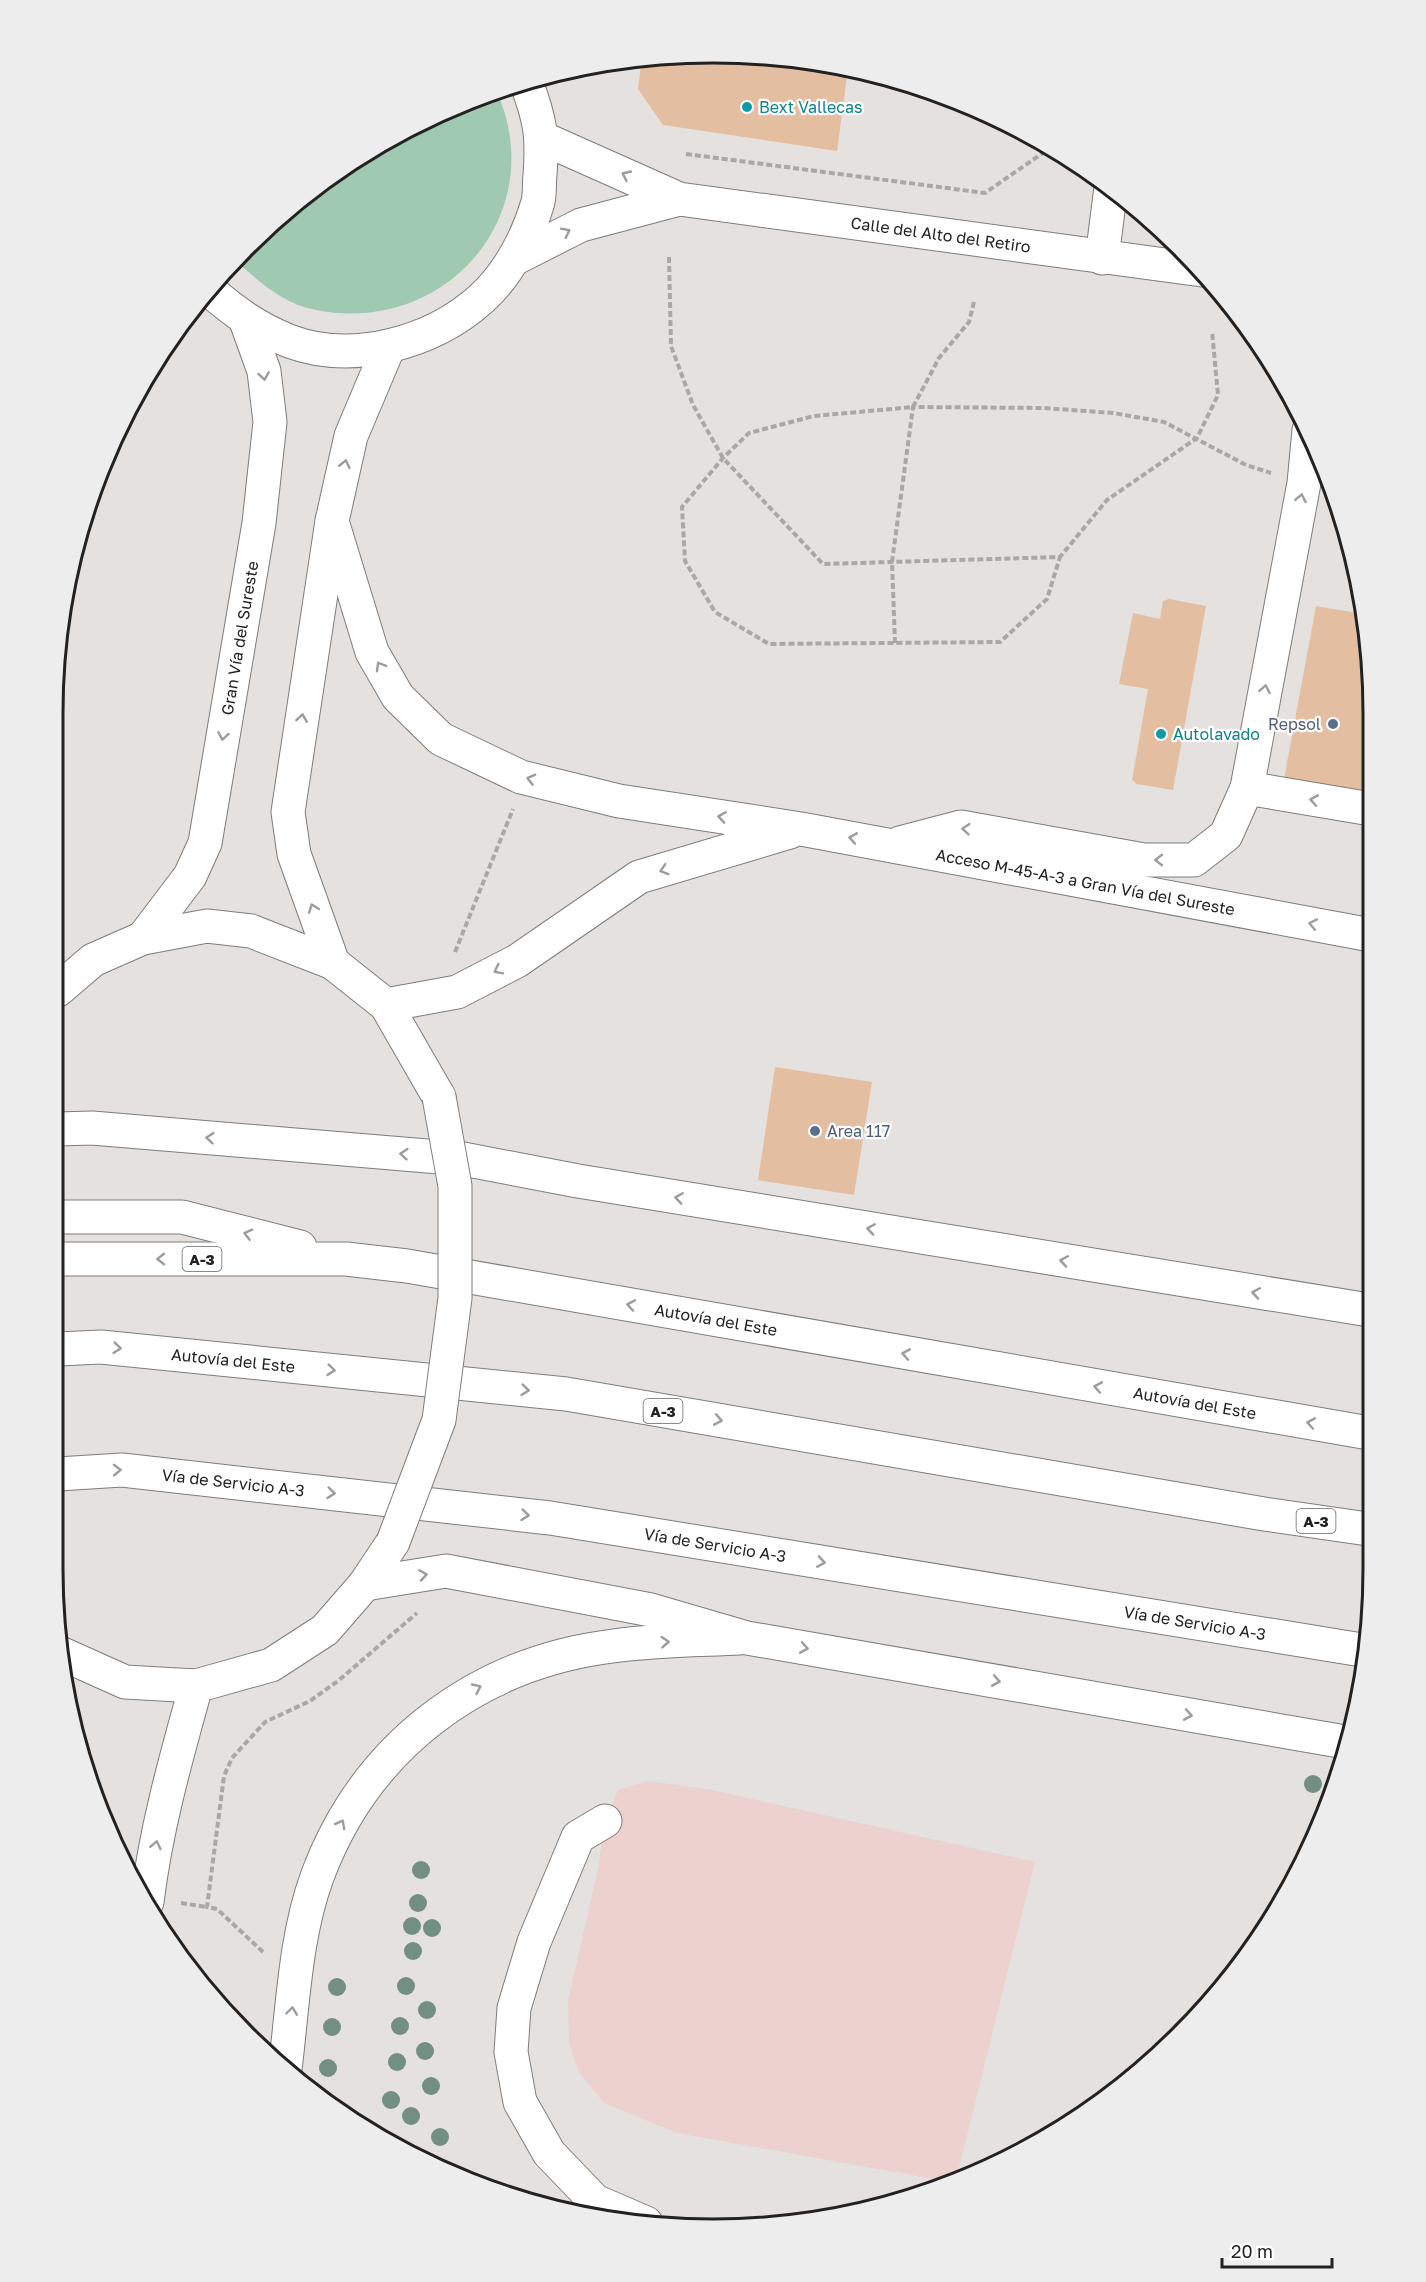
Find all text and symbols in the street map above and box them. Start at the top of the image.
place label: Bext Vallecas [759,97,863,117]
marker: Bext Vallecas [740,100,754,114]
one-way arrow [621,170,632,182]
street label: Calle del Alto del Retiro [849,212,1032,257]
one-way arrow [560,228,571,239]
one-way arrow [257,371,270,381]
one-way arrow [338,459,351,469]
one-way arrow [1294,493,1307,503]
street label: Gran Vía del Sureste [217,559,262,717]
one-way arrow [375,662,387,672]
one-way arrow [1258,685,1271,695]
one-way arrow [296,713,308,723]
place label: Repsol [1268,714,1321,734]
marker: Repsol [1326,717,1340,731]
place label: Autolavado [1173,724,1260,744]
marker: Autolavado [1154,727,1168,741]
one-way arrow [217,730,230,740]
one-way arrow [526,774,536,787]
one-way arrow [1309,794,1318,806]
one-way arrow [717,811,727,823]
one-way arrow [962,823,971,836]
one-way arrow [849,833,858,845]
street label: Acceso M-45-A-3 a Gran Vía del Sureste [934,844,1237,920]
one-way arrow [1154,854,1163,866]
one-way arrow [659,863,670,875]
one-way arrow [308,903,321,914]
one-way arrow [1309,918,1319,931]
one-way arrow [494,963,505,975]
place label: Area 117 [827,1121,890,1141]
marker: Area 117 [808,1124,822,1138]
one-way arrow [206,1132,215,1145]
one-way arrow [400,1148,409,1161]
one-way arrow [674,1192,684,1204]
one-way arrow [867,1224,876,1236]
one-way arrow [243,1229,254,1241]
road number: A-3 [182,1247,222,1271]
one-way arrow [157,1253,166,1265]
one-way arrow [1059,1256,1068,1268]
one-way arrow [1251,1287,1261,1300]
one-way arrow [627,1299,636,1311]
street label: Autovía del Este [653,1299,779,1340]
one-way arrow [112,1341,121,1354]
street label: Autovía del Este [170,1344,296,1377]
one-way arrow [901,1348,911,1361]
one-way arrow [327,1363,336,1376]
one-way arrow [1094,1381,1103,1393]
street label: Autovía del Este [1132,1382,1258,1423]
one-way arrow [521,1383,530,1396]
road number: A-3 [644,1399,682,1423]
one-way arrow [713,1413,723,1426]
one-way arrow [1307,1417,1317,1430]
one-way arrow [112,1464,121,1477]
street label: Vía de Servicio A-3 [161,1465,306,1500]
one-way arrow [327,1487,336,1499]
one-way arrow [520,1509,530,1521]
road number: A-3 [1296,1509,1336,1533]
street label: Vía de Servicio A-3 [643,1523,788,1566]
one-way arrow [817,1556,826,1568]
one-way arrow [418,1569,428,1582]
street label: Vía de Servicio A-3 [1122,1601,1267,1644]
one-way arrow [660,1635,669,1648]
one-way arrow [799,1641,809,1654]
one-way arrow [991,1674,1001,1687]
one-way arrow [471,1684,482,1696]
one-way arrow [1183,1708,1193,1721]
one-way arrow [334,1820,345,1830]
one-way arrow [149,1840,162,1850]
one-way arrow [286,2007,298,2016]
scale bar [1222,2231,1332,2269]
text: 20 m [1231,2240,1273,2262]

